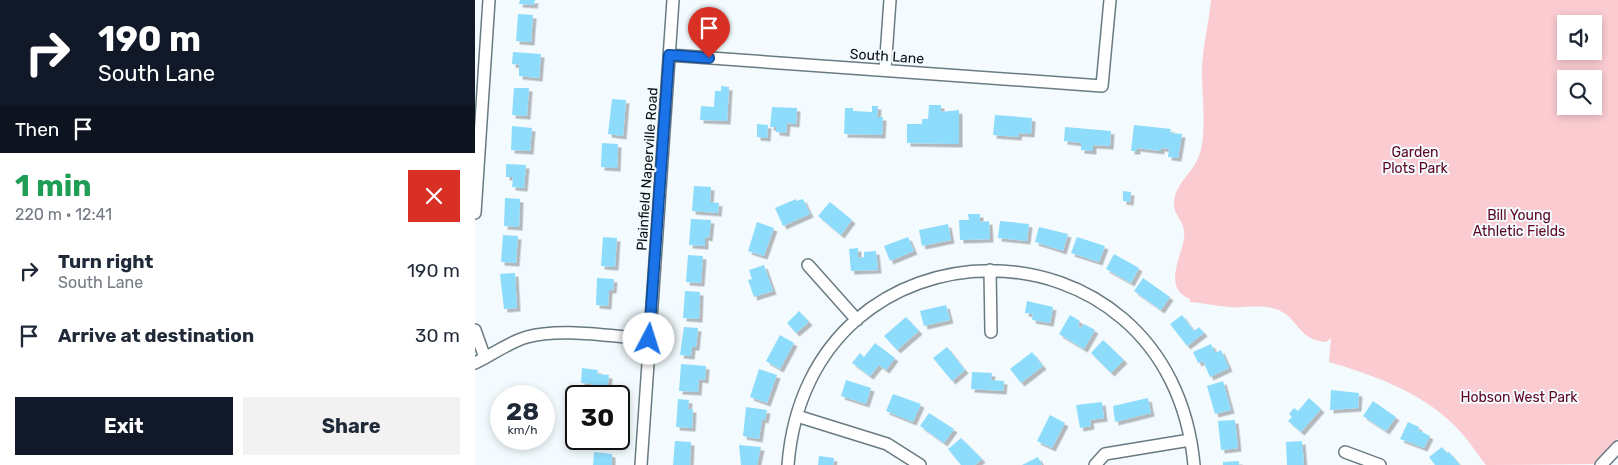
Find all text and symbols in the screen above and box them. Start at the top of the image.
pin [688,7,730,58]
icon: arrive [695,14,723,42]
map controls [1557,15,1602,115]
button: sound [1557,15,1602,60]
text: 190 m [98,18,201,60]
icon: right [15,20,80,85]
street label: South Lane [849,45,925,68]
text: South Lane [98,60,215,87]
button: search [1557,70,1602,115]
street label: Plainfield Naperville Road [633,87,662,251]
icon: arrive [69,115,97,143]
text: Then [15,118,59,141]
park label: Garden Plots Park [1382,144,1449,177]
text: 1 min [15,168,92,204]
button: close [408,170,460,222]
text: 220 m · 12:41 [15,205,112,224]
park label: Bill Young Athletic Fields [1473,207,1565,240]
text: Turn right [58,250,153,273]
icon: right [15,257,43,285]
text: 190 m [407,259,460,282]
text: South Lane [58,273,143,292]
position arrow [622,312,674,364]
icon: arrive [15,322,43,350]
text: Arrive at destination [58,324,254,347]
text: 30 m [415,324,460,347]
speed limit sign: 30 [565,385,630,450]
park label: Hobson West Park [1460,389,1578,406]
button: Exit [15,397,233,455]
button: Share [243,397,460,455]
text: 28 [506,397,539,426]
text: km/h [508,423,537,437]

